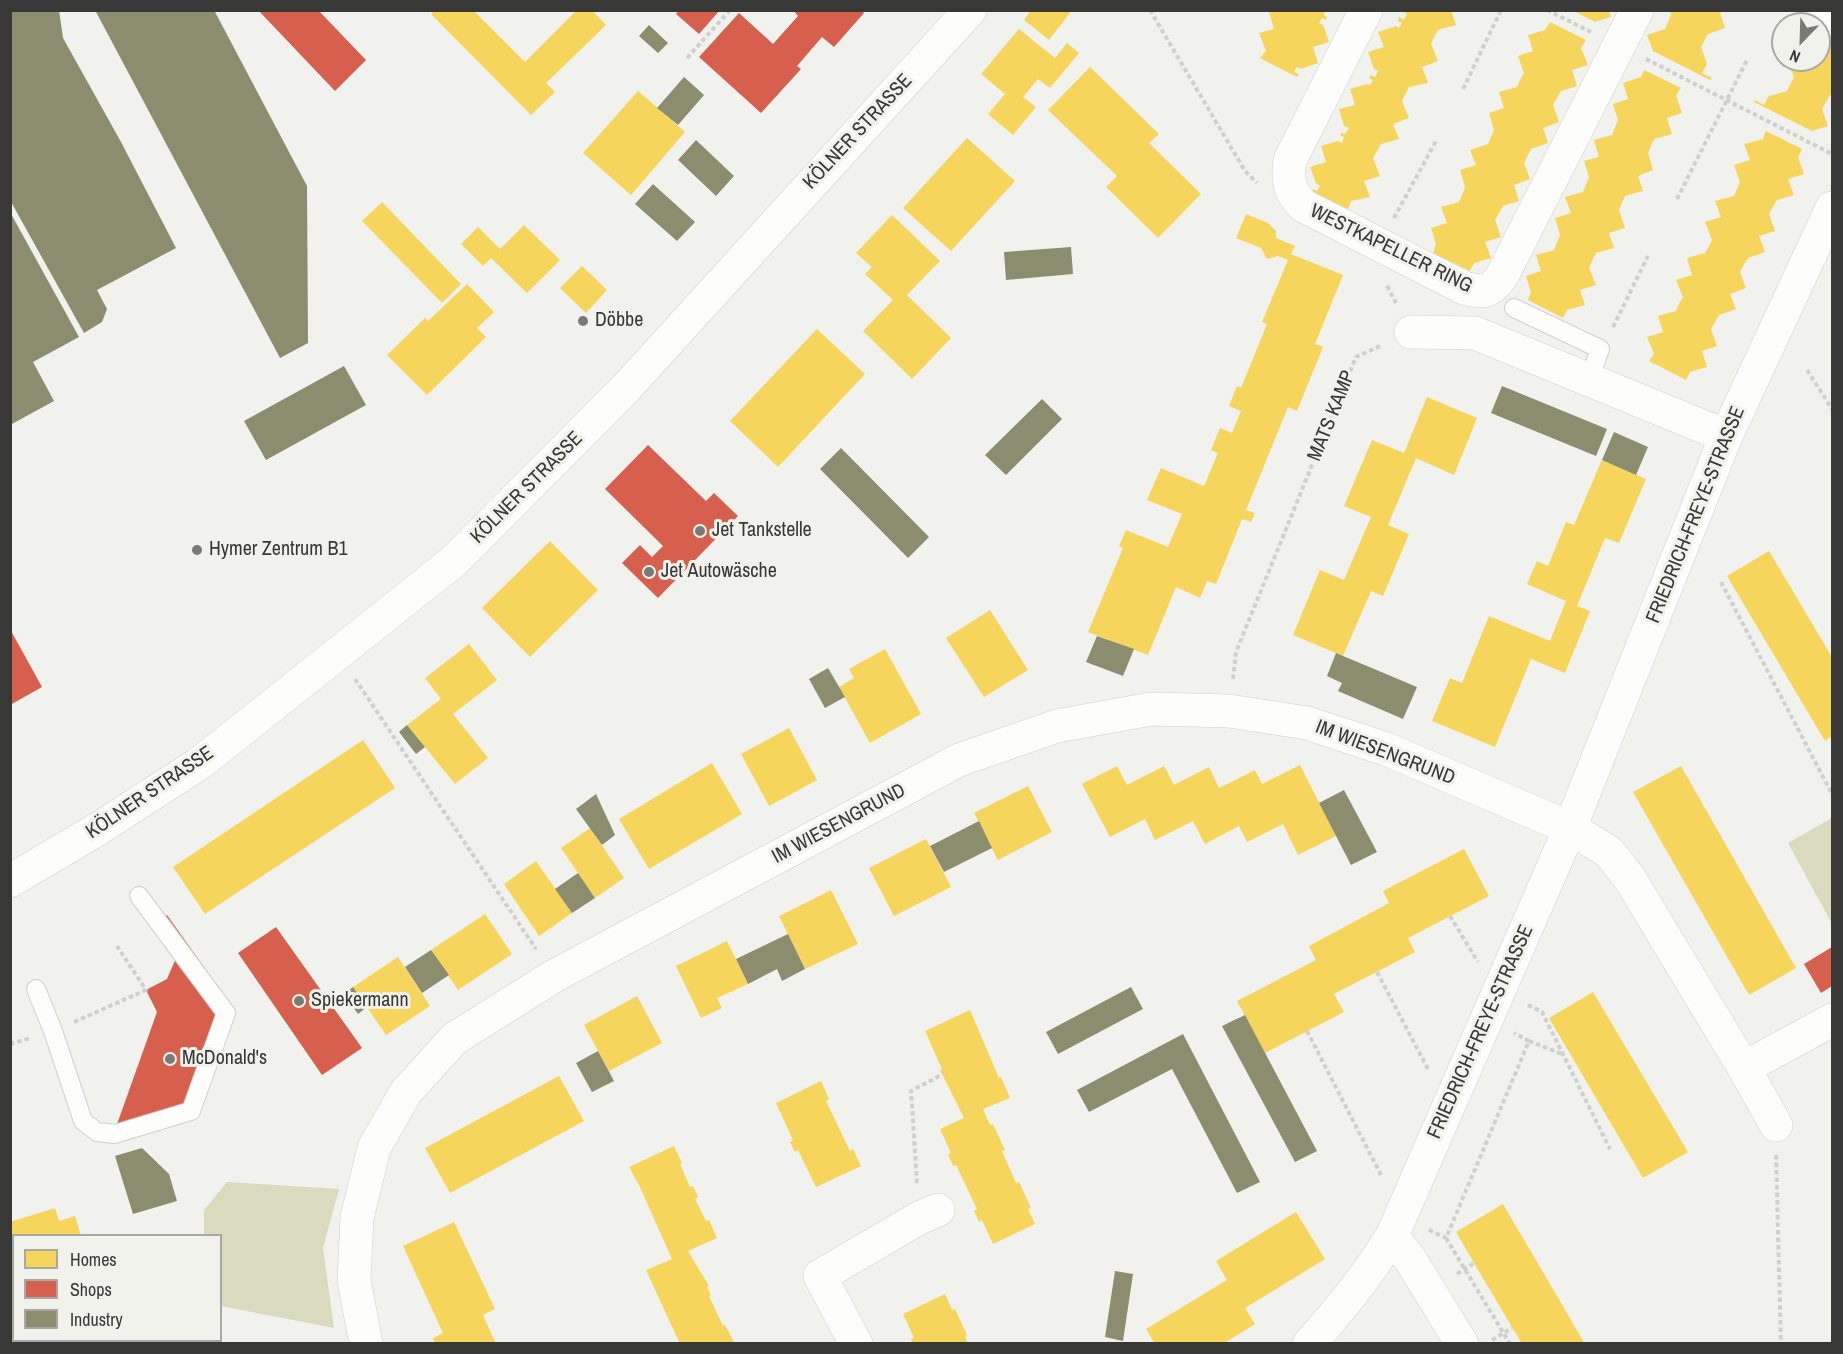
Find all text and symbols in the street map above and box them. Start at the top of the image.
north arrow [1771,12,1831,72]
text: N [1786,45,1803,69]
street label: KÖLNER STRASSE [799,69,917,195]
street label: WESTKAPELLER RING [1306,199,1476,299]
place label: Döbbe [595,309,643,333]
marker: Döbbe [576,314,590,328]
street label: MATS KAMP [1303,367,1361,465]
street label: FRIEDRICH-FREYE-STRASSE [1642,403,1750,627]
street label: KÖLNER STRASSE [466,427,588,549]
place label: Jet Tankstelle [712,519,812,543]
marker: Jet Tankstelle [693,524,707,538]
place label: Hymer Zentrum B1 [209,538,348,562]
marker: Hymer Zentrum B1 [190,543,204,557]
place label: Jet Autowäsche [661,560,777,584]
marker: Jet Autowäsche [642,565,656,579]
street label: IM WIESENGRUND [1312,715,1458,791]
street label: KÖLNER STRASSE [82,742,218,844]
street label: IM WIESENGRUND [768,779,910,869]
street label: FRIEDRICH-FREYE-STRASSE [1423,921,1539,1143]
place label: Spiekermann [311,989,409,1013]
marker: Spiekermann [292,994,306,1008]
place label: McDonald's [182,1047,267,1071]
marker: McDonald's [163,1052,177,1066]
legend [12,1234,222,1342]
text: Homes [70,1247,117,1272]
text: Shops [70,1277,112,1302]
text: Industry [70,1307,123,1332]

